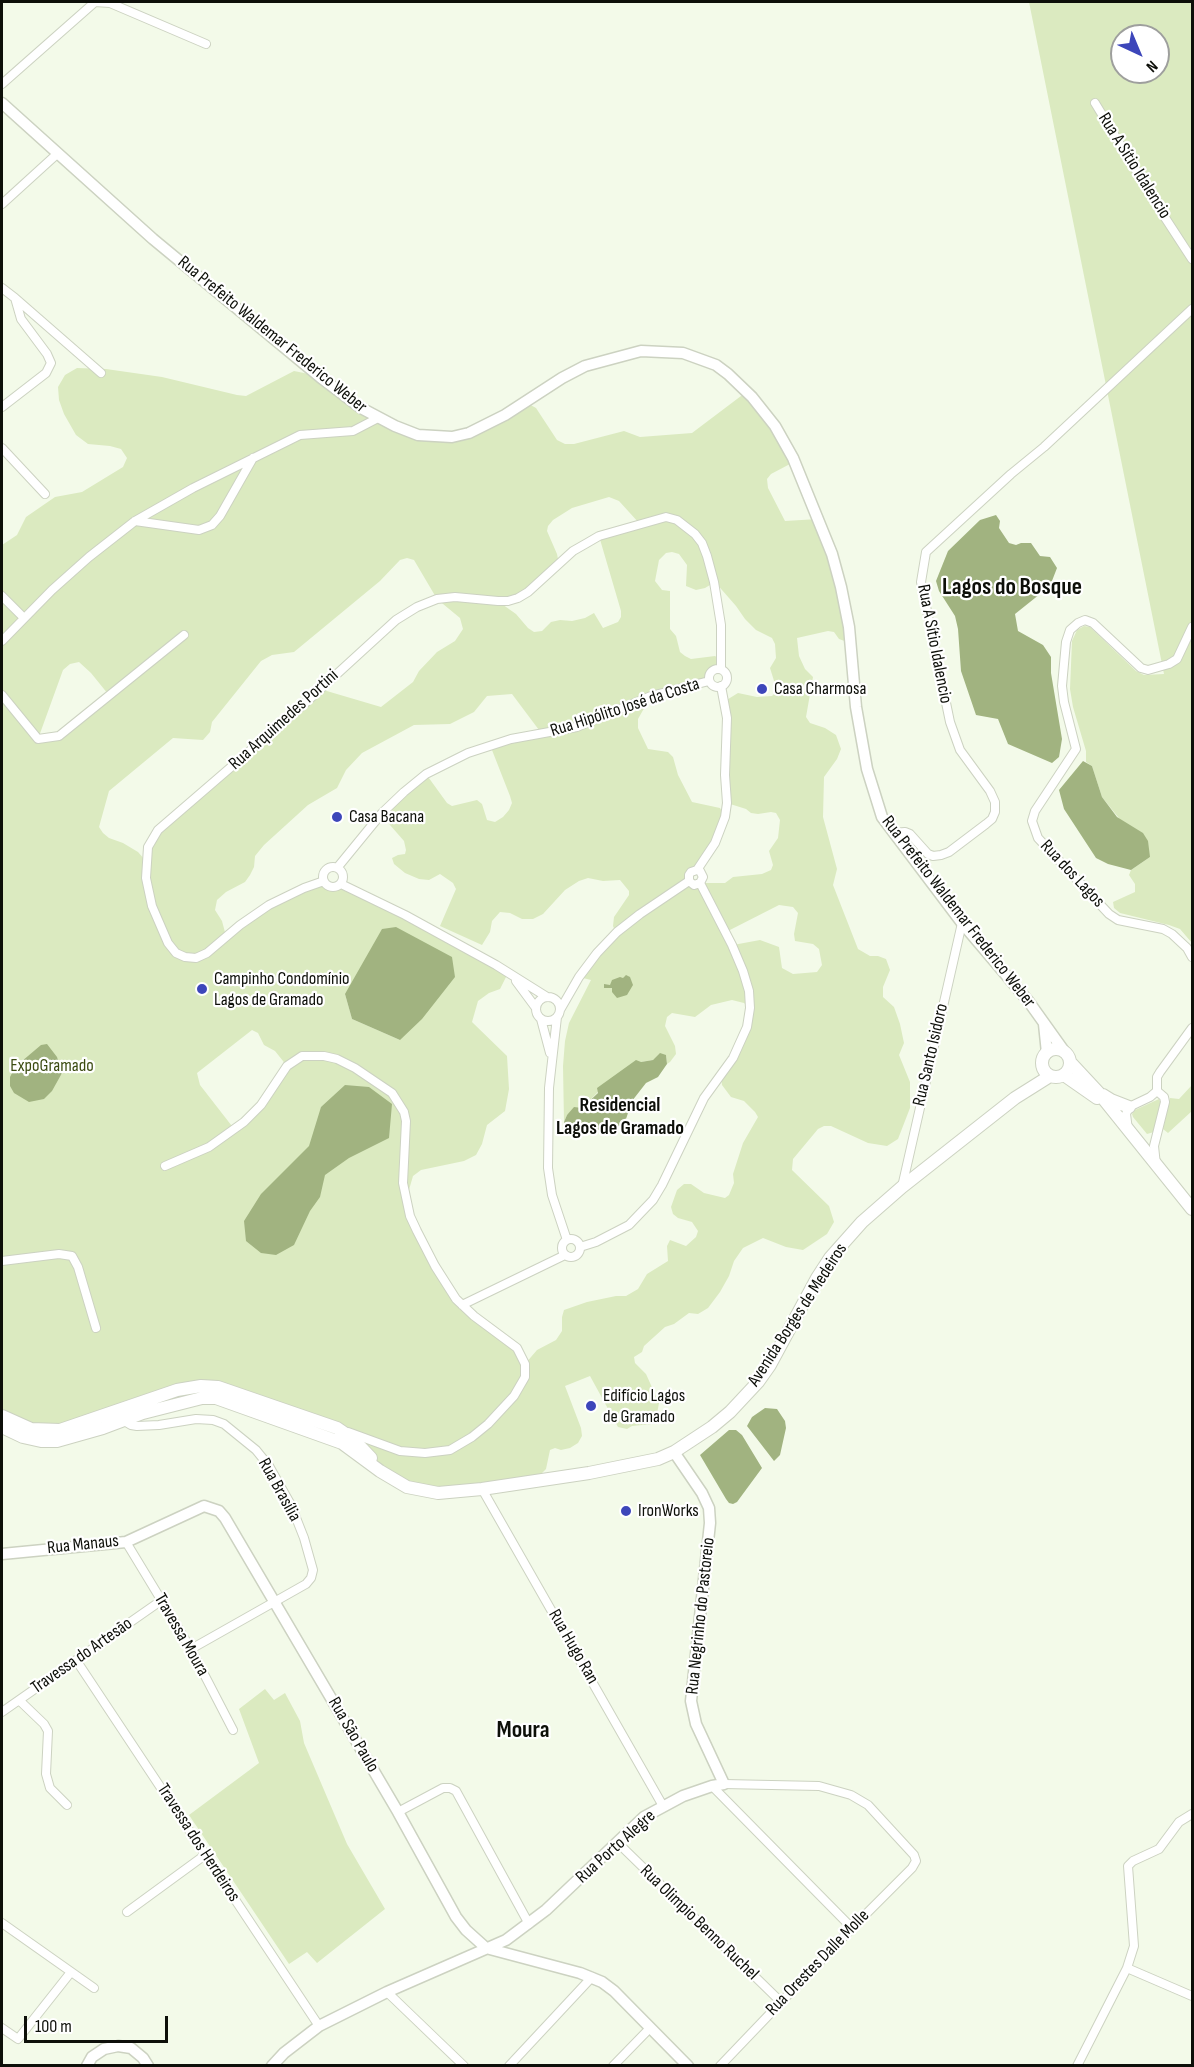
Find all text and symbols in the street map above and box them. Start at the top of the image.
north arrow [1110,24,1170,84]
text: N [1142,56,1161,76]
street label: Rua A Sítio Idalencio [1093,109,1175,223]
street label: Rua Prefeito Waldemar Frederico Weber [173,252,371,418]
district label: Lagos do Bosque [942,574,1082,602]
street label: Rua A Sítio Idalencio [912,583,956,705]
street label: Rua Arquimedes Portini [225,665,343,775]
street label: Rua Hipólito José da Costa [548,674,702,742]
place label: Casa Charmosa [774,678,866,700]
marker: Casa Charmosa [755,682,769,696]
place label: Casa Bacana [349,806,424,828]
marker: Casa Bacana [330,810,344,824]
street label: Rua Prefeito Waldemar Frederico Weber [876,812,1040,1012]
street label: Rua dos Lagos [1035,836,1109,912]
place label: Campinho Condomínio Lagos de Gramado [214,968,350,1010]
marker: Campinho Condomínio Lagos de Gramado [195,982,209,996]
street label: Rua Santo Isidoro [909,1002,953,1108]
park label: ExpoGramado [10,1055,94,1077]
district label: Residencial Lagos de Gramado [556,1094,684,1141]
street label: Avenida Borges de Medeiros [744,1239,852,1391]
place label: Edifício Lagos de Gramado [603,1385,685,1428]
marker: Edifício Lagos de Gramado [584,1399,598,1413]
street label: Rua Brasília [253,1454,305,1526]
place label: IronWorks [638,1500,699,1522]
marker: IronWorks [619,1504,633,1518]
street label: Rua Manaus [46,1531,120,1559]
street label: Rua Negrinho do Pastoreio [682,1536,720,1696]
street label: Travessa Moura [149,1590,213,1680]
street label: Rua Hugo Ran [543,1606,603,1688]
street label: Travessa do Artesão [27,1613,137,1699]
street label: Rua São Paulo [323,1694,383,1776]
district label: Moura [496,1717,550,1745]
street label: Travessa dos Herdeiros [152,1780,244,1906]
street label: Rua Porto Alegre [572,1806,660,1888]
street label: Rua Olimpio Benno Ruchel [635,1861,763,1985]
street label: Rua Orestes Dalle Molle [762,1905,874,2021]
scale bar [27,2004,171,2042]
text: 100 m [35,2016,72,2037]

